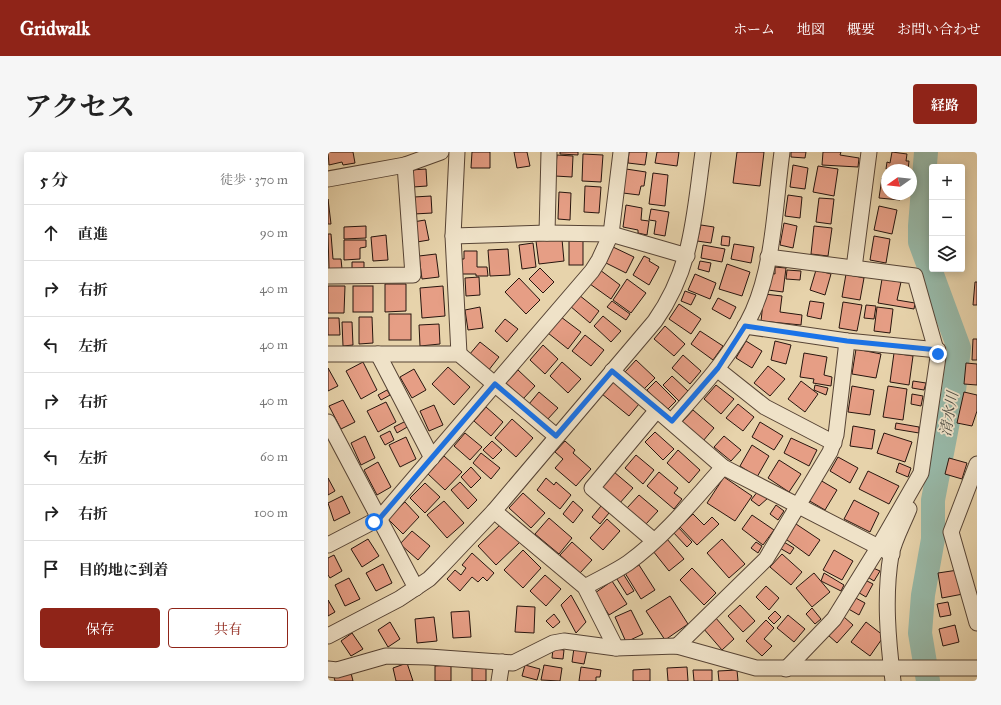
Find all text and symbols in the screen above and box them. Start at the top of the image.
text: Gridwalk [20,17,90,40]
text: ホーム [733,21,775,38]
text: 地図 [797,21,825,38]
text: 概要 [847,21,875,38]
text: お問い合わせ [897,21,981,38]
button: 経路 [913,84,977,124]
text: アクセス [24,89,135,124]
north arrow [881,164,917,200]
map controls [929,164,965,272]
button: + [929,164,965,200]
text: 5 分 [40,170,69,191]
text: 徒歩 · 370 m [220,172,288,188]
button: − [929,200,965,236]
icon: ahead [40,222,62,244]
text: 直進 [78,225,108,243]
text: 90 m [260,225,288,241]
button: layers [929,236,965,272]
icon: right [40,278,62,300]
text: 右折 [78,281,108,299]
text: 40 m [259,281,288,297]
icon: left [40,334,62,356]
text: 左折 [78,337,108,355]
text: 40 m [259,337,288,353]
route end [929,345,947,363]
water label: 清水川 [936,388,962,438]
icon: right [40,390,62,412]
text: 右折 [78,393,108,411]
text: 40 m [259,393,288,409]
icon: left [40,446,62,468]
text: 左折 [78,449,108,467]
text: 60 m [260,449,288,465]
icon: right [40,502,62,524]
text: 右折 [78,505,108,523]
text: 100 m [254,505,288,521]
route start [365,513,383,531]
icon: arrive [40,558,62,580]
text: 目的地に到着 [78,561,168,579]
button: 保存 [40,608,160,648]
button: 共有 [168,608,288,648]

